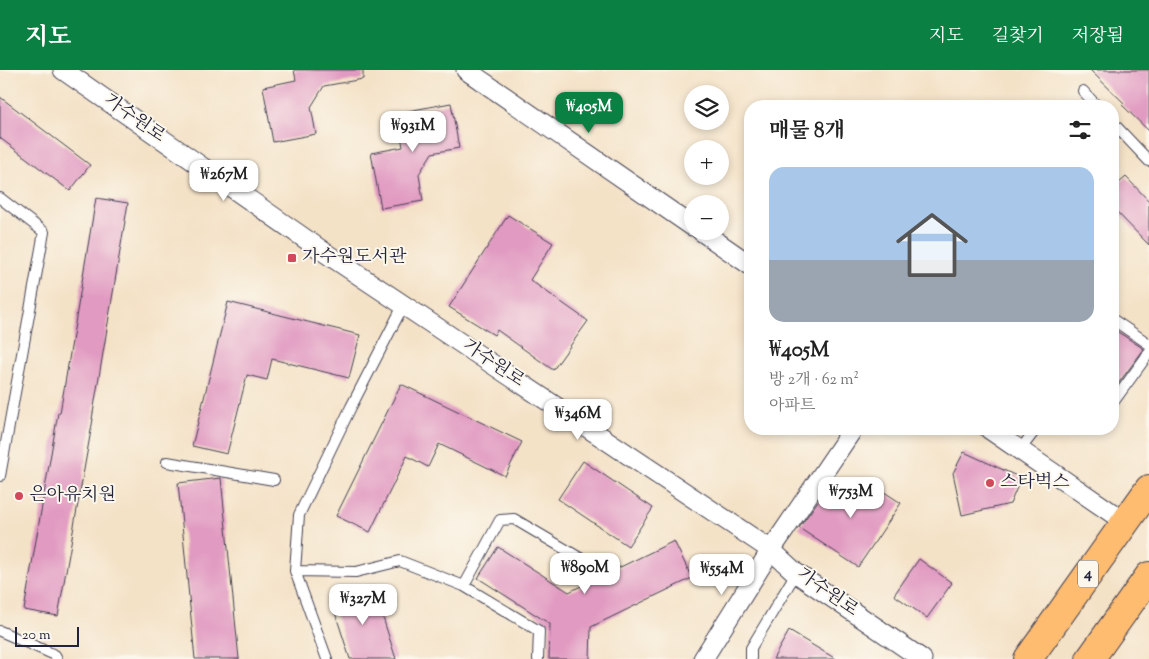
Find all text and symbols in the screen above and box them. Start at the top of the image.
text: 지도 [25,21,71,55]
text: 지도 [929,24,964,50]
text: 길찾기 [992,24,1044,50]
text: 저장됨 [1072,24,1124,50]
map controls [684,85,729,240]
button: layers [684,85,729,130]
street label: 가수원로 [98,88,170,150]
pin: ₩405M [554,92,624,134]
text: ₩405M [566,96,612,119]
pin: ₩931M [378,111,448,153]
text: ₩931M [391,115,435,138]
icon: filters [1066,116,1094,144]
text: 매물 8개 [769,117,845,147]
button: + [684,140,729,185]
pin: ₩267M [189,160,259,202]
text: ₩267M [200,164,248,187]
button: − [684,195,729,240]
icon: home [887,200,977,290]
place label: 가수원도서관 [302,245,407,271]
marker: 가수원도서관 [286,252,298,264]
street label: 가수원로 [457,334,529,394]
text: ₩405M [769,336,829,366]
text: 방 2개 · 62 m² [769,369,859,392]
text: 아파트 [769,395,815,418]
pin: ₩346M [543,398,613,441]
text: ₩346M [555,403,601,426]
place label: 스타벅스 [1000,470,1070,496]
pin: ₩753M [816,476,886,519]
marker: 스타벅스 [984,477,996,489]
text: ₩753M [829,481,873,504]
place label: 은아유치원 [29,483,116,509]
marker: 은아유치원 [13,490,25,502]
pin: ₩890M [550,552,620,595]
pin: ₩554M [687,554,757,596]
text: ₩890M [561,557,609,580]
text: ₩554M [700,558,744,581]
road number: 4 [1078,560,1098,588]
street label: 가수원로 [791,562,863,624]
pin: ₩327M [328,584,398,626]
text: ₩327M [340,588,386,611]
scale bar [15,624,79,647]
text: 20 m [22,626,51,646]

